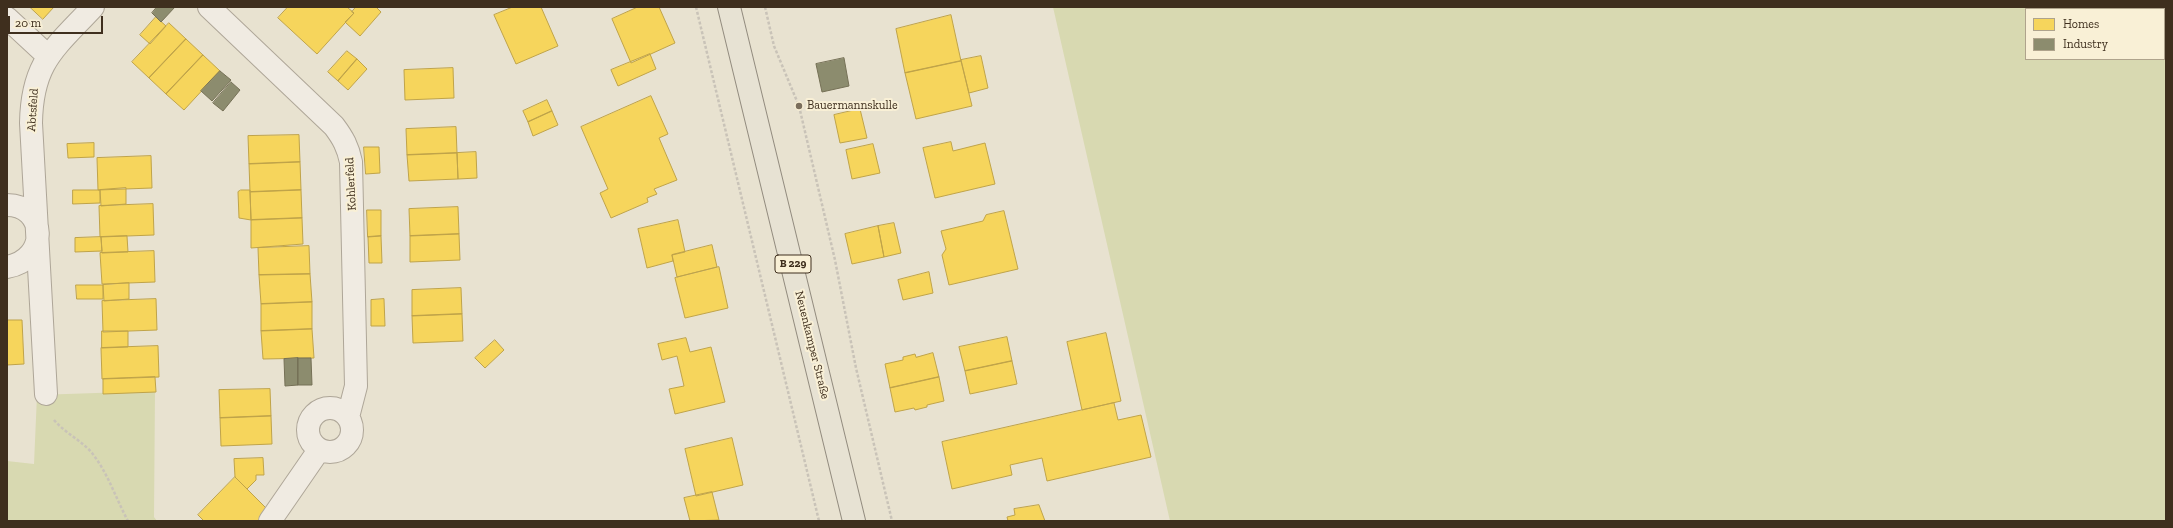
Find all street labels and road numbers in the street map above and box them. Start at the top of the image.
street label: Abtsfeld [24,88,42,132]
street label: Kohlerfeld [342,157,360,211]
road number: B 229 [775,255,811,273]
street label: Neuenkamper Straße [792,289,832,401]

